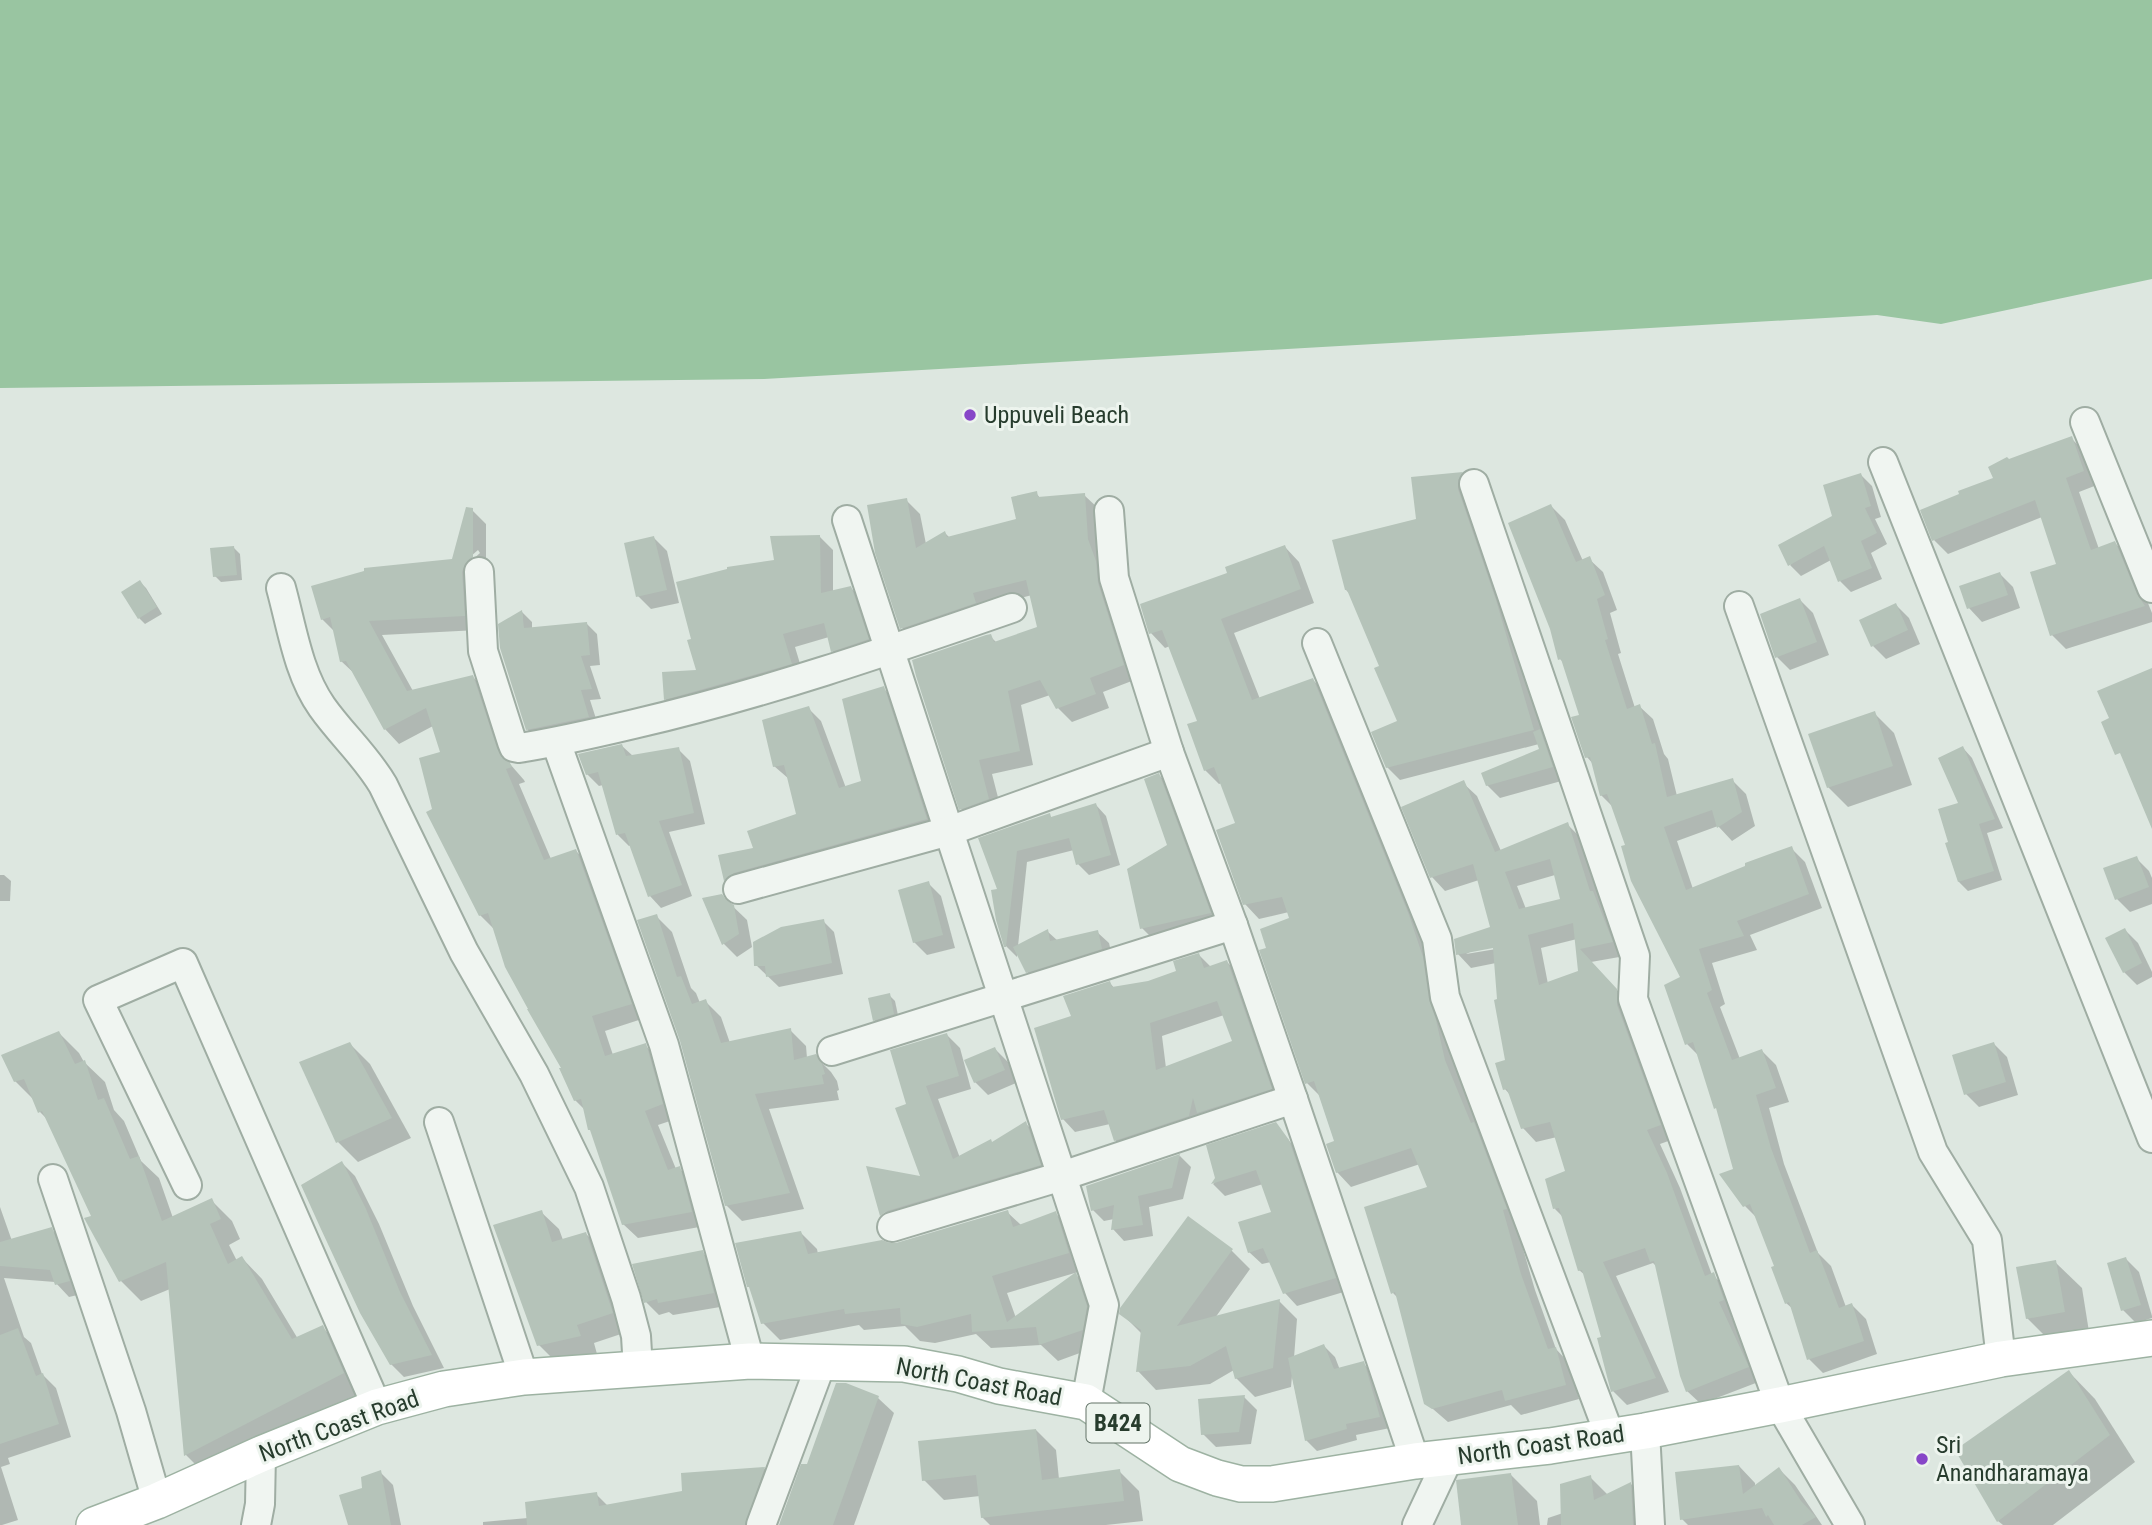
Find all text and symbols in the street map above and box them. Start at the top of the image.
place label: Uppuveli Beach [984,401,1129,429]
marker: Uppuveli Beach [962,407,978,423]
street label: North Coast Road [894,1352,1064,1412]
street label: North Coast Road [255,1384,423,1468]
road number: B424 [1086,1404,1150,1442]
street label: North Coast Road [1456,1419,1626,1471]
place label: Sri Anandharamaya [1936,1431,2089,1487]
marker: Sri Anandharamaya [1914,1451,1930,1467]

